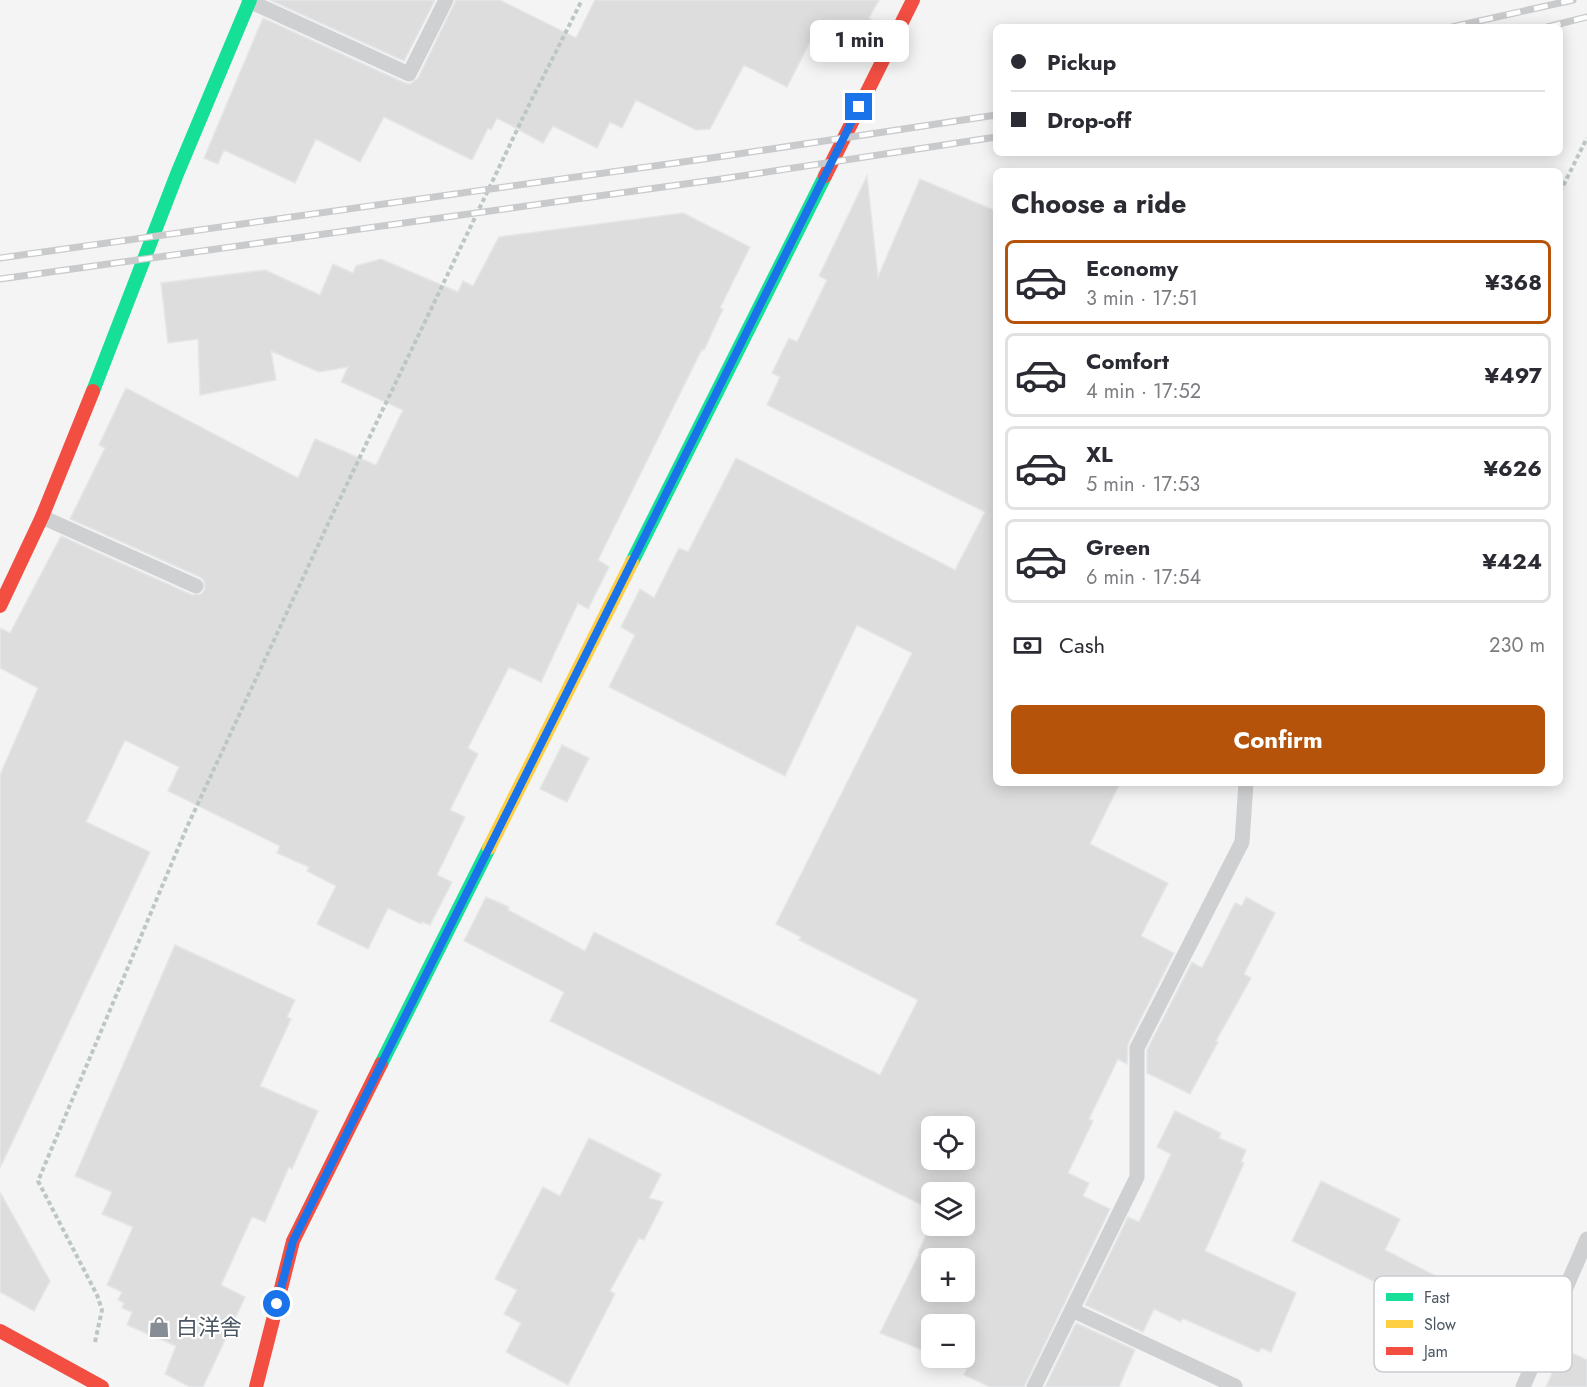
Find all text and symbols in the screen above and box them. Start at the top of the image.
callout: 1 min [810,20,908,62]
text: 1 min [835,26,884,55]
text: Pickup [1047,46,1116,78]
route end [845,93,872,120]
text: Drop-off [1047,104,1131,136]
text: Choose a ride [1011,184,1186,223]
text: Economy [1086,252,1178,284]
icon: car [1014,255,1068,309]
text: ¥368 [1485,266,1542,298]
text: 3 min · 17:51 [1086,284,1198,313]
text: Comfort [1086,345,1169,377]
icon: car [1014,348,1068,402]
text: ¥497 [1485,359,1542,391]
text: 4 min · 17:52 [1086,377,1201,406]
text: XL [1086,438,1113,470]
icon: car [1014,441,1068,495]
text: ¥626 [1483,452,1542,484]
text: 5 min · 17:53 [1086,470,1200,499]
text: Green [1086,531,1150,563]
icon: car [1014,534,1068,588]
text: ¥424 [1482,545,1542,577]
text: 6 min · 17:54 [1086,563,1201,592]
icon: cash [1011,629,1044,662]
text: Cash [1059,629,1105,661]
text: 230 m [1489,631,1545,660]
button: Confirm [1011,705,1545,774]
map controls [921,1116,975,1368]
button: locate [921,1116,975,1170]
button: layers [921,1182,975,1236]
button: + [921,1248,975,1302]
legend [1374,1276,1572,1372]
text: Fast [1424,1286,1450,1309]
route start [263,1290,290,1317]
place label: 白洋舎 [176,1311,242,1343]
text: Slow [1424,1313,1456,1336]
button: − [921,1314,975,1368]
shop icon: 白洋舎 [147,1315,171,1339]
text: Jam [1422,1340,1448,1363]

